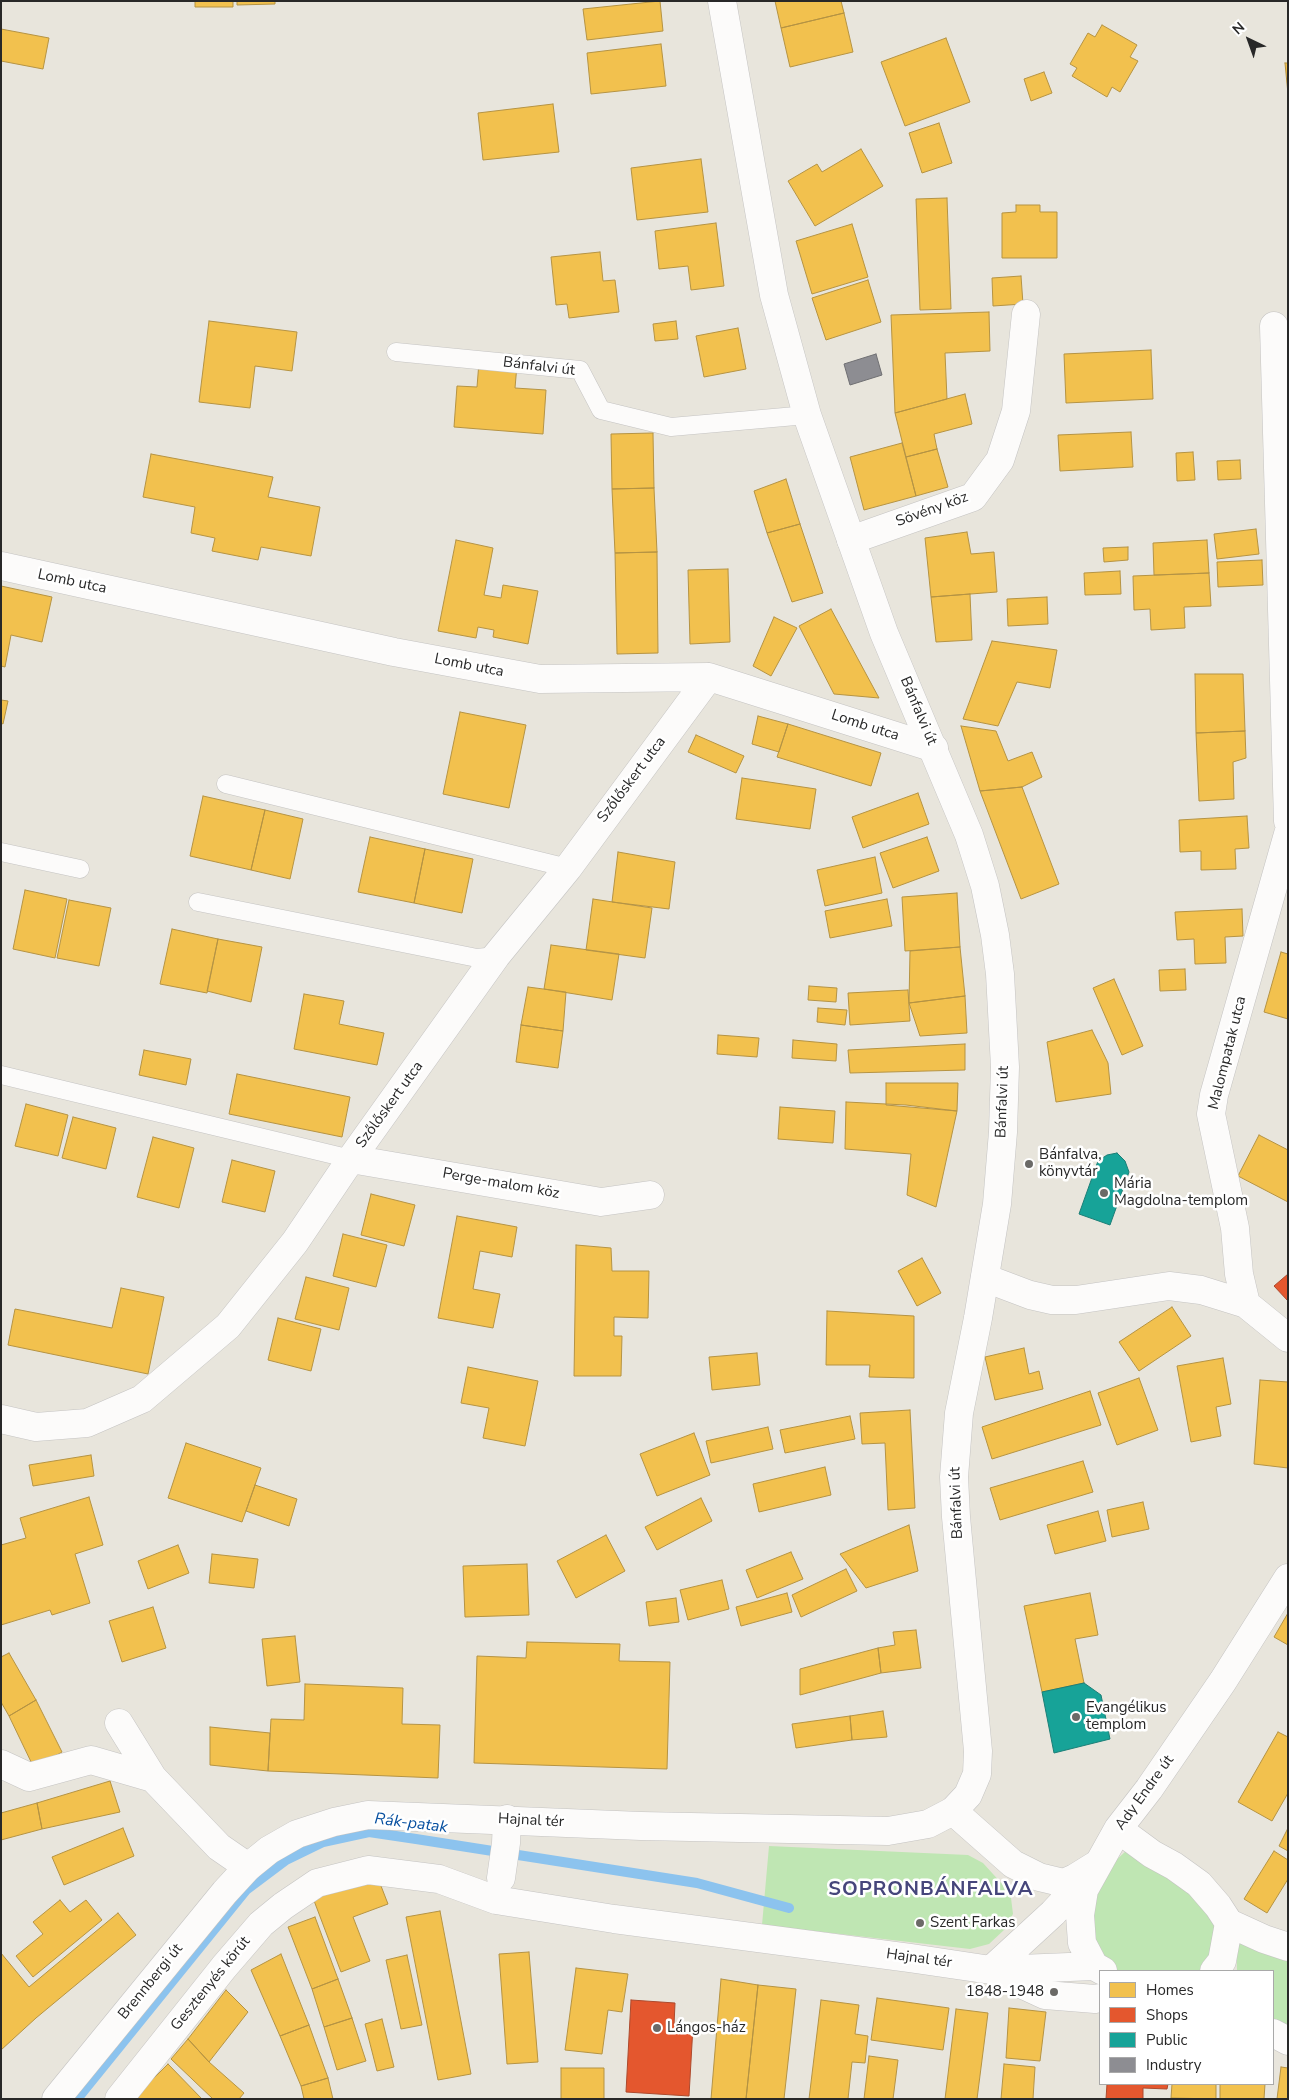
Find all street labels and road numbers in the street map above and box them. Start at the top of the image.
street label: Bánfalvi út [502,354,576,380]
street label: Sövény köz [893,489,971,531]
street label: Lomb utca [36,566,108,598]
street label: Lomb utca [433,650,505,682]
street label: Bánfalvi út [896,674,940,748]
street label: Lomb utca [829,707,901,745]
street label: Szőlőskert utca [594,734,670,826]
street label: Malompatak utca [1205,995,1251,1111]
street label: Szőlőskert utca [352,1058,428,1152]
street label: Bánfalvi út [993,1065,1013,1139]
street label: Perge-malom köz [441,1165,561,1203]
street label: Bánfalvi út [947,1466,967,1540]
street label: Ady Endre út [1112,1752,1178,1834]
street label: Hajnal tér [497,1810,565,1832]
street label: Gesztenyés körút [168,1933,254,2035]
street label: Brennbergi út [115,1941,187,2023]
street label: Hajnal tér [885,1945,953,1973]

